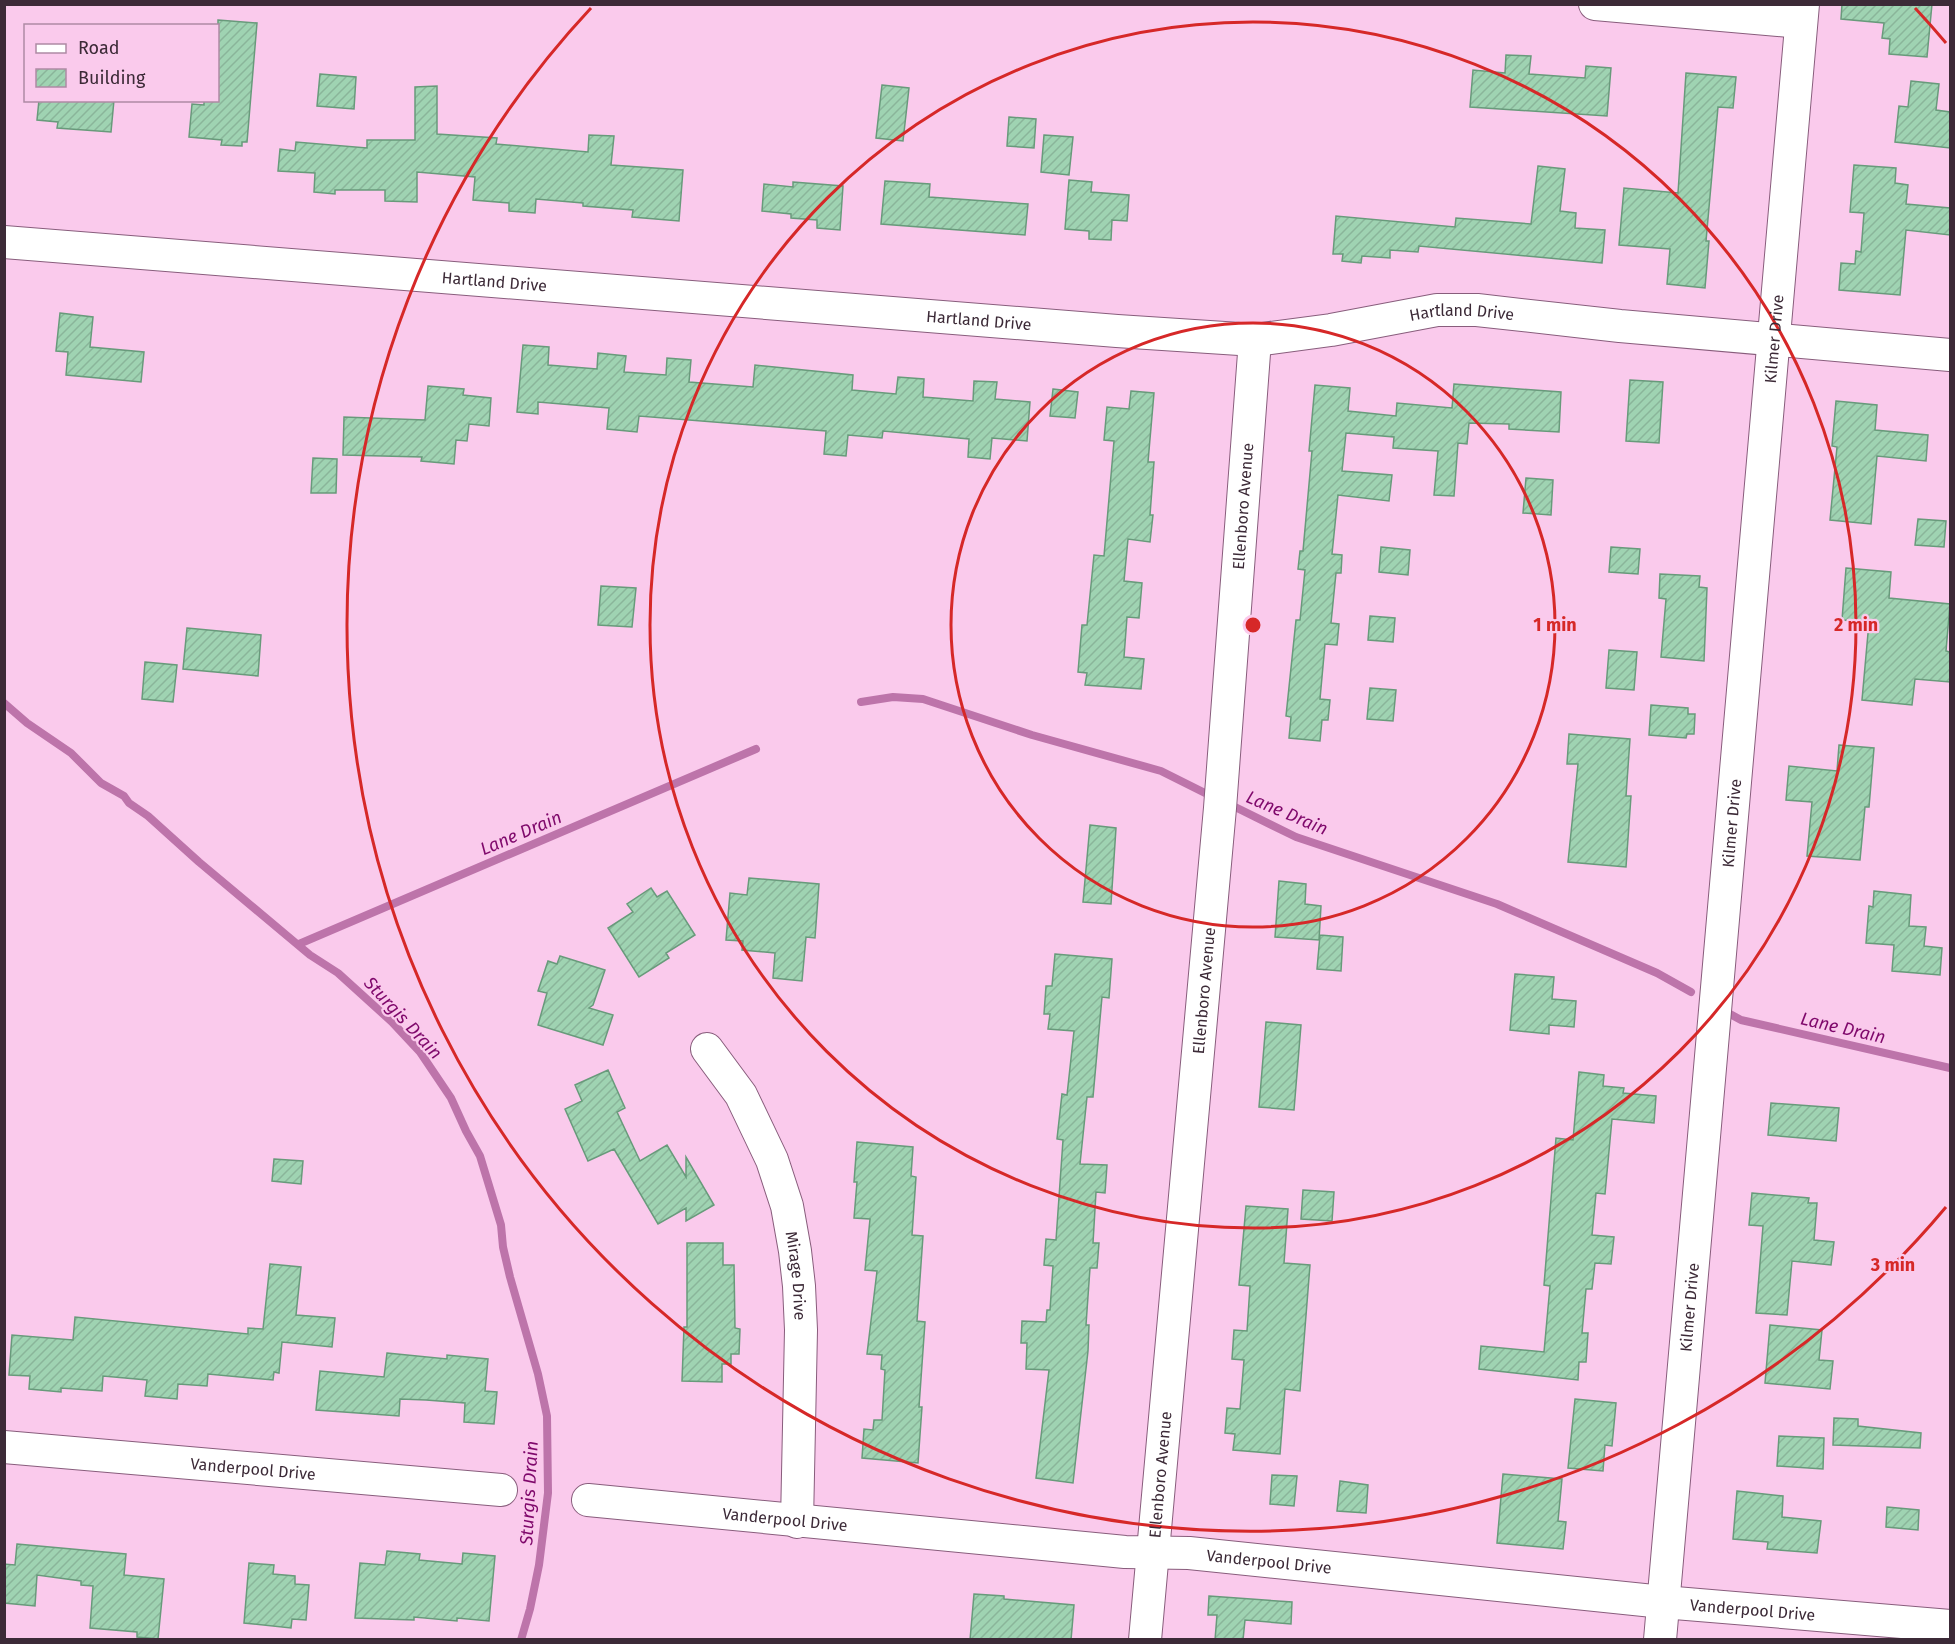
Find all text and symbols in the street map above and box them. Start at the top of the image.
legend [24,24,219,102]
text: Road [78,37,120,59]
text: Building [78,67,146,89]
street label: Hartland Drive [441,268,548,295]
street label: Kilmer Drive [1761,294,1788,384]
street label: Hartland Drive [1408,301,1515,325]
street label: Hartland Drive [925,307,1032,334]
street label: Ellenboro Avenue [1229,442,1257,570]
text: 1 min [1533,614,1577,636]
text: 2 min [1834,614,1878,636]
centre of rings [1243,615,1263,635]
street label: Kilmer Drive [1719,778,1745,868]
water label: Lane Drain [1243,786,1331,840]
water label: Lane Drain [477,806,565,860]
street label: Ellenboro Avenue [1189,926,1219,1055]
water label: Sturgis Drain [359,971,447,1064]
water label: Lane Drain [1798,1008,1888,1048]
street label: Mirage Drive [782,1230,810,1321]
text: 3 min [1870,1254,1915,1276]
street label: Kilmer Drive [1676,1262,1703,1353]
street label: Ellenboro Avenue [1145,1411,1176,1539]
water label: Sturgis Drain [515,1440,543,1547]
street label: Vanderpool Drive [190,1454,316,1484]
street label: Vanderpool Drive [722,1504,848,1535]
street label: Vanderpool Drive [1206,1546,1332,1578]
street label: Vanderpool Drive [1689,1595,1816,1625]

